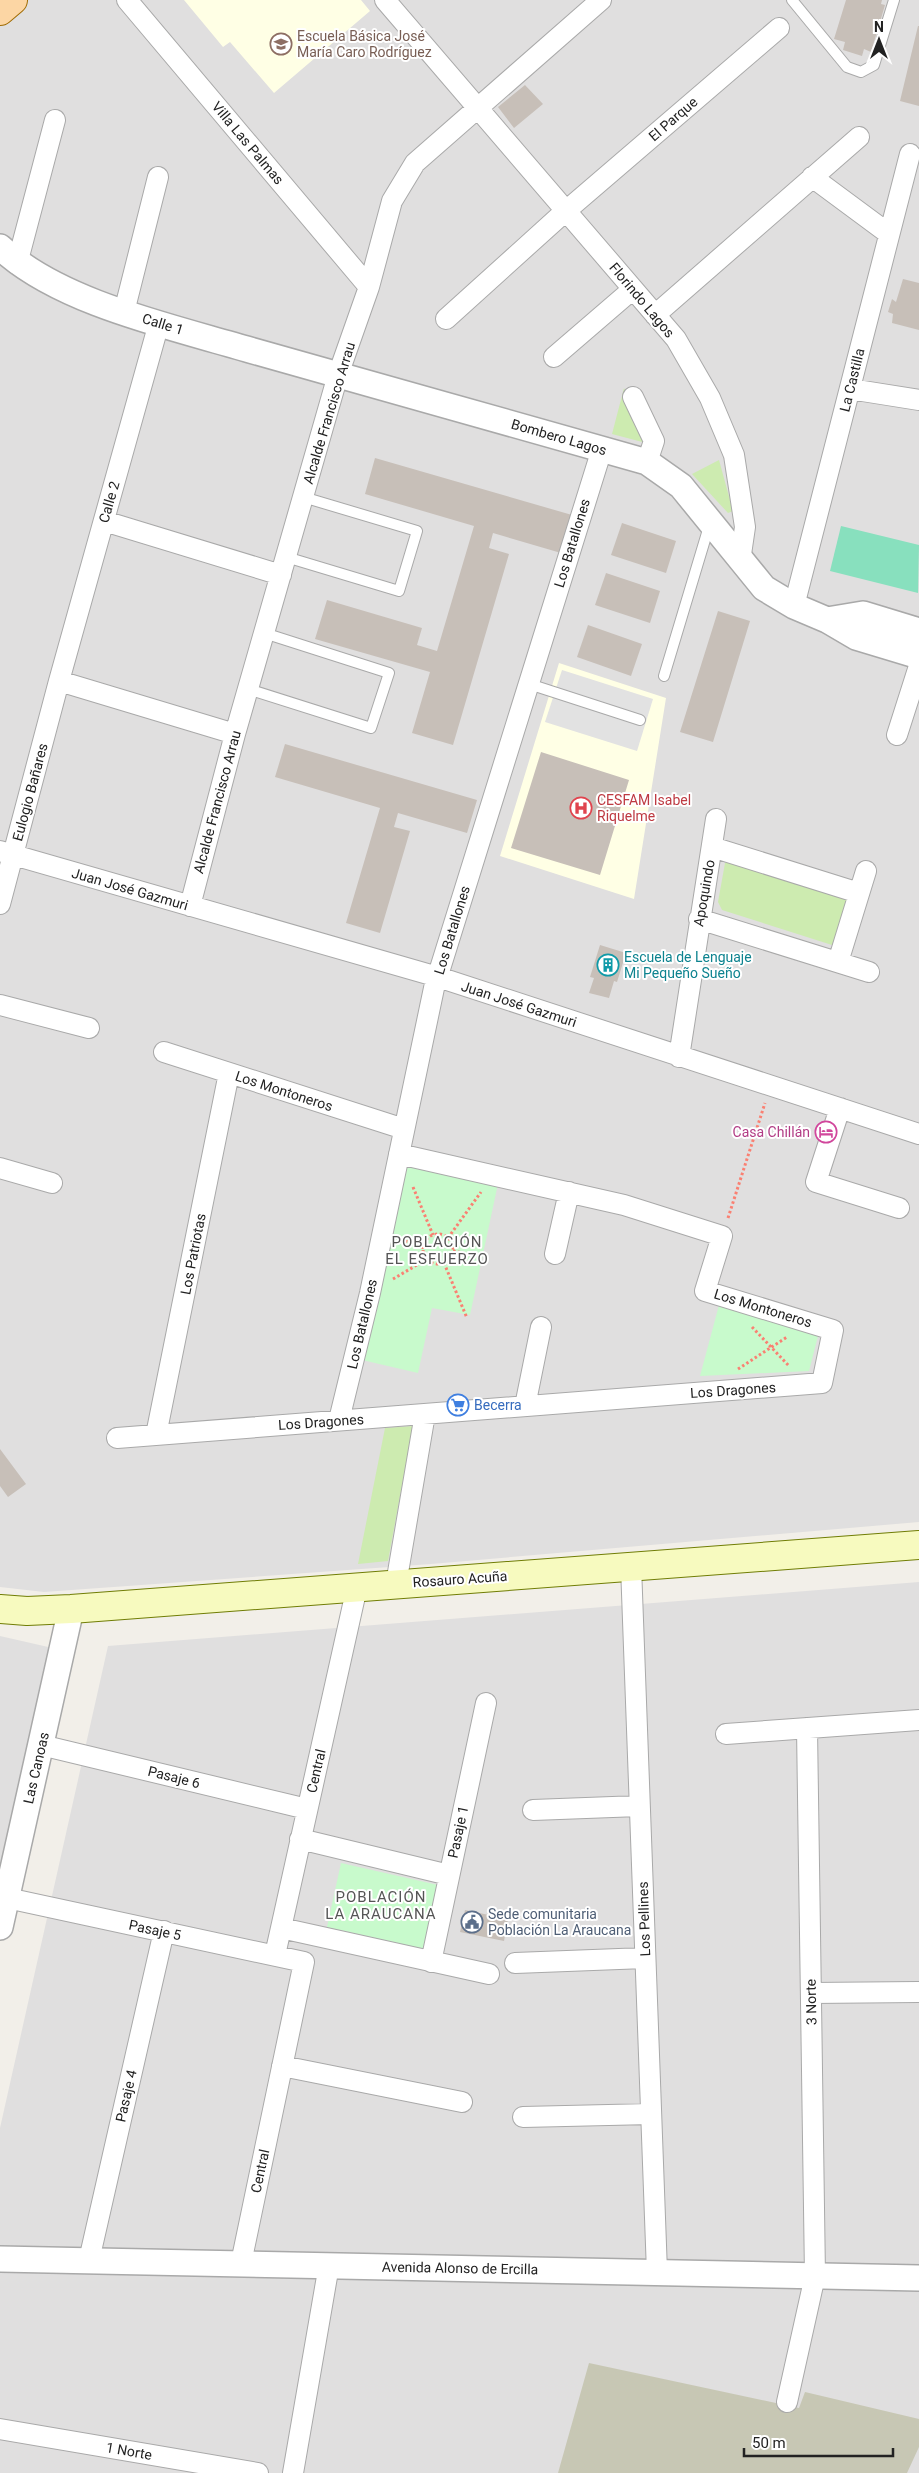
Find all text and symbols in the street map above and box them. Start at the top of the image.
north arrow [854,15,904,65]
text: N [874,19,884,35]
place label: Escuela Básica José María Caro Rodríguez [297,28,432,60]
school or university icon: Escuela Básica José María Caro Rodríguez [269,32,293,56]
street label: El Parque [646,94,700,144]
street label: Villa Las Palmas [209,98,287,188]
street label: Florindo Lagos [606,259,678,341]
street label: Calle 1 [140,310,186,338]
street label: Alcalde Francisco Arrau [300,340,358,486]
street label: La Castilla [836,347,868,413]
street label: Bombero Lagos [509,416,609,458]
street label: Calle 2 [95,479,123,525]
street label: Los Batallones [551,497,593,589]
street label: Alcalde Francisco Arrau [190,729,244,875]
street label: Eulogio Bañares [9,741,51,843]
place label: CESFAM Isabel Riquelme [597,792,691,824]
hospital icon: CESFAM Isabel Riquelme [569,796,593,820]
street label: Apoquindo [690,858,718,928]
street label: Juan José Gazmuri [70,865,190,913]
street label: Los Batallones [431,884,473,976]
place label: Escuela de Lenguaje Mi Pequeño Sueño [624,949,752,981]
building icon: Escuela de Lenguaje Mi Pequeño Sueño [596,953,620,977]
street label: Juan José Gazmuri [459,978,579,1030]
street label: Los Montoneros [233,1068,335,1114]
hotel icon: Casa Chillán [814,1120,838,1144]
place label: Casa Chillán [733,1124,810,1140]
street label: Los Patriotas [177,1212,209,1296]
district label: POBLACIÓN EL ESFUERZO [385,1233,489,1268]
street label: Los Batallones [344,1277,380,1371]
street label: Los Montoneros [712,1286,814,1330]
street label: Los Dragones [690,1379,776,1401]
supermarket icon: Becerra [446,1393,470,1417]
place label: Becerra [474,1397,522,1413]
street label: Los Dragones [278,1411,364,1433]
street label: Rosauro Acuña [412,1568,508,1590]
street label: Las Canoas [20,1731,52,1805]
street label: Central [303,1748,329,1794]
street label: Pasaje 6 [146,1763,202,1791]
street label: Pasaje 1 [445,1804,471,1860]
street label: Los Pellines [635,1881,653,1957]
district label: POBLACIÓN LA ARAUCANA [325,1888,437,1923]
place label: Sede comunitaria Población La Araucana [488,1906,631,1938]
public building icon: Sede comunitaria Población La Araucana [460,1910,484,1934]
street label: Pasaje 5 [127,1917,183,1943]
street label: 3 Norte [803,1979,819,2025]
street label: Pasaje 4 [112,2068,140,2124]
street label: Central [248,2148,272,2194]
street label: Avenida Alonso de Ercilla [382,2259,538,2277]
scale bar [744,2426,893,2458]
text: 50 m [752,2434,786,2452]
street label: 1 Norte [105,2439,153,2463]

